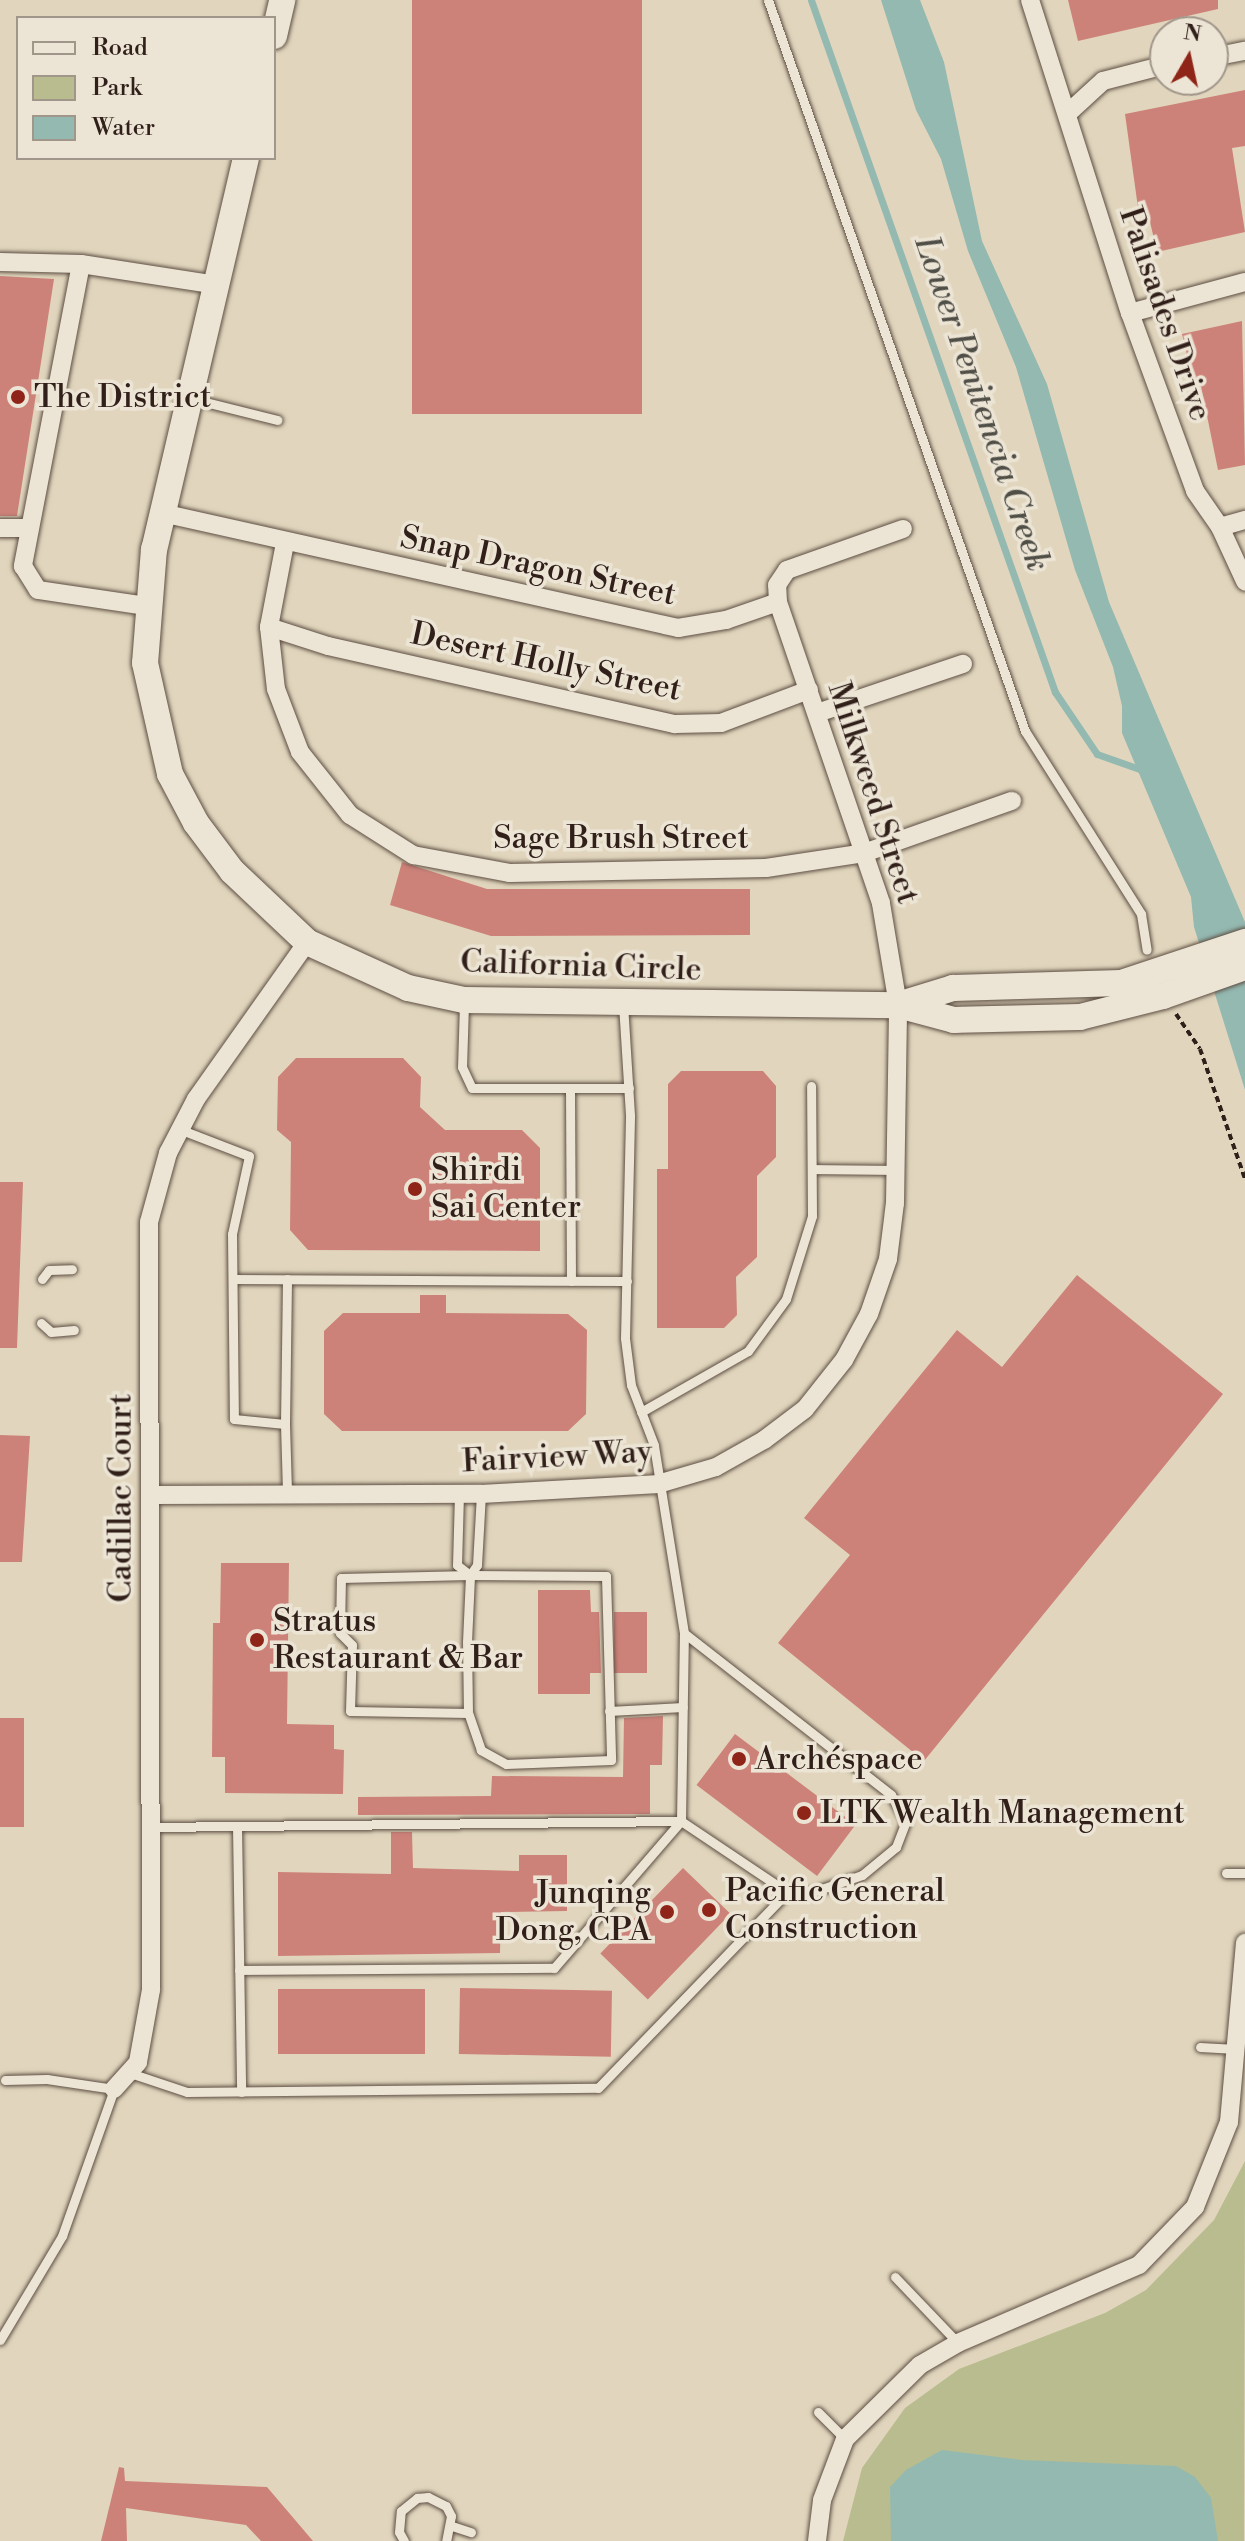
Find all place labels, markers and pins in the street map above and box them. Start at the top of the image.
place label: The District [34,378,211,416]
marker: The District [9,388,27,406]
place label: Shirdi Sai Center [431,1152,581,1227]
marker: Shirdi Sai Center [406,1180,424,1198]
place label: Stratus Restaurant & Bar [273,1603,523,1678]
marker: Stratus Restaurant & Bar [248,1631,266,1649]
place label: Archéspace [755,1740,923,1778]
marker: Archéspace [730,1750,748,1768]
place label: LTK Wealth Management [820,1794,1185,1832]
marker: LTK Wealth Management [795,1804,813,1822]
place label: Pacific General Construction [725,1873,945,1948]
place label: Junqing Dong, CPA [496,1875,651,1950]
marker: Pacific General Construction [700,1901,718,1919]
marker: Junqing Dong, CPA [658,1903,676,1921]

